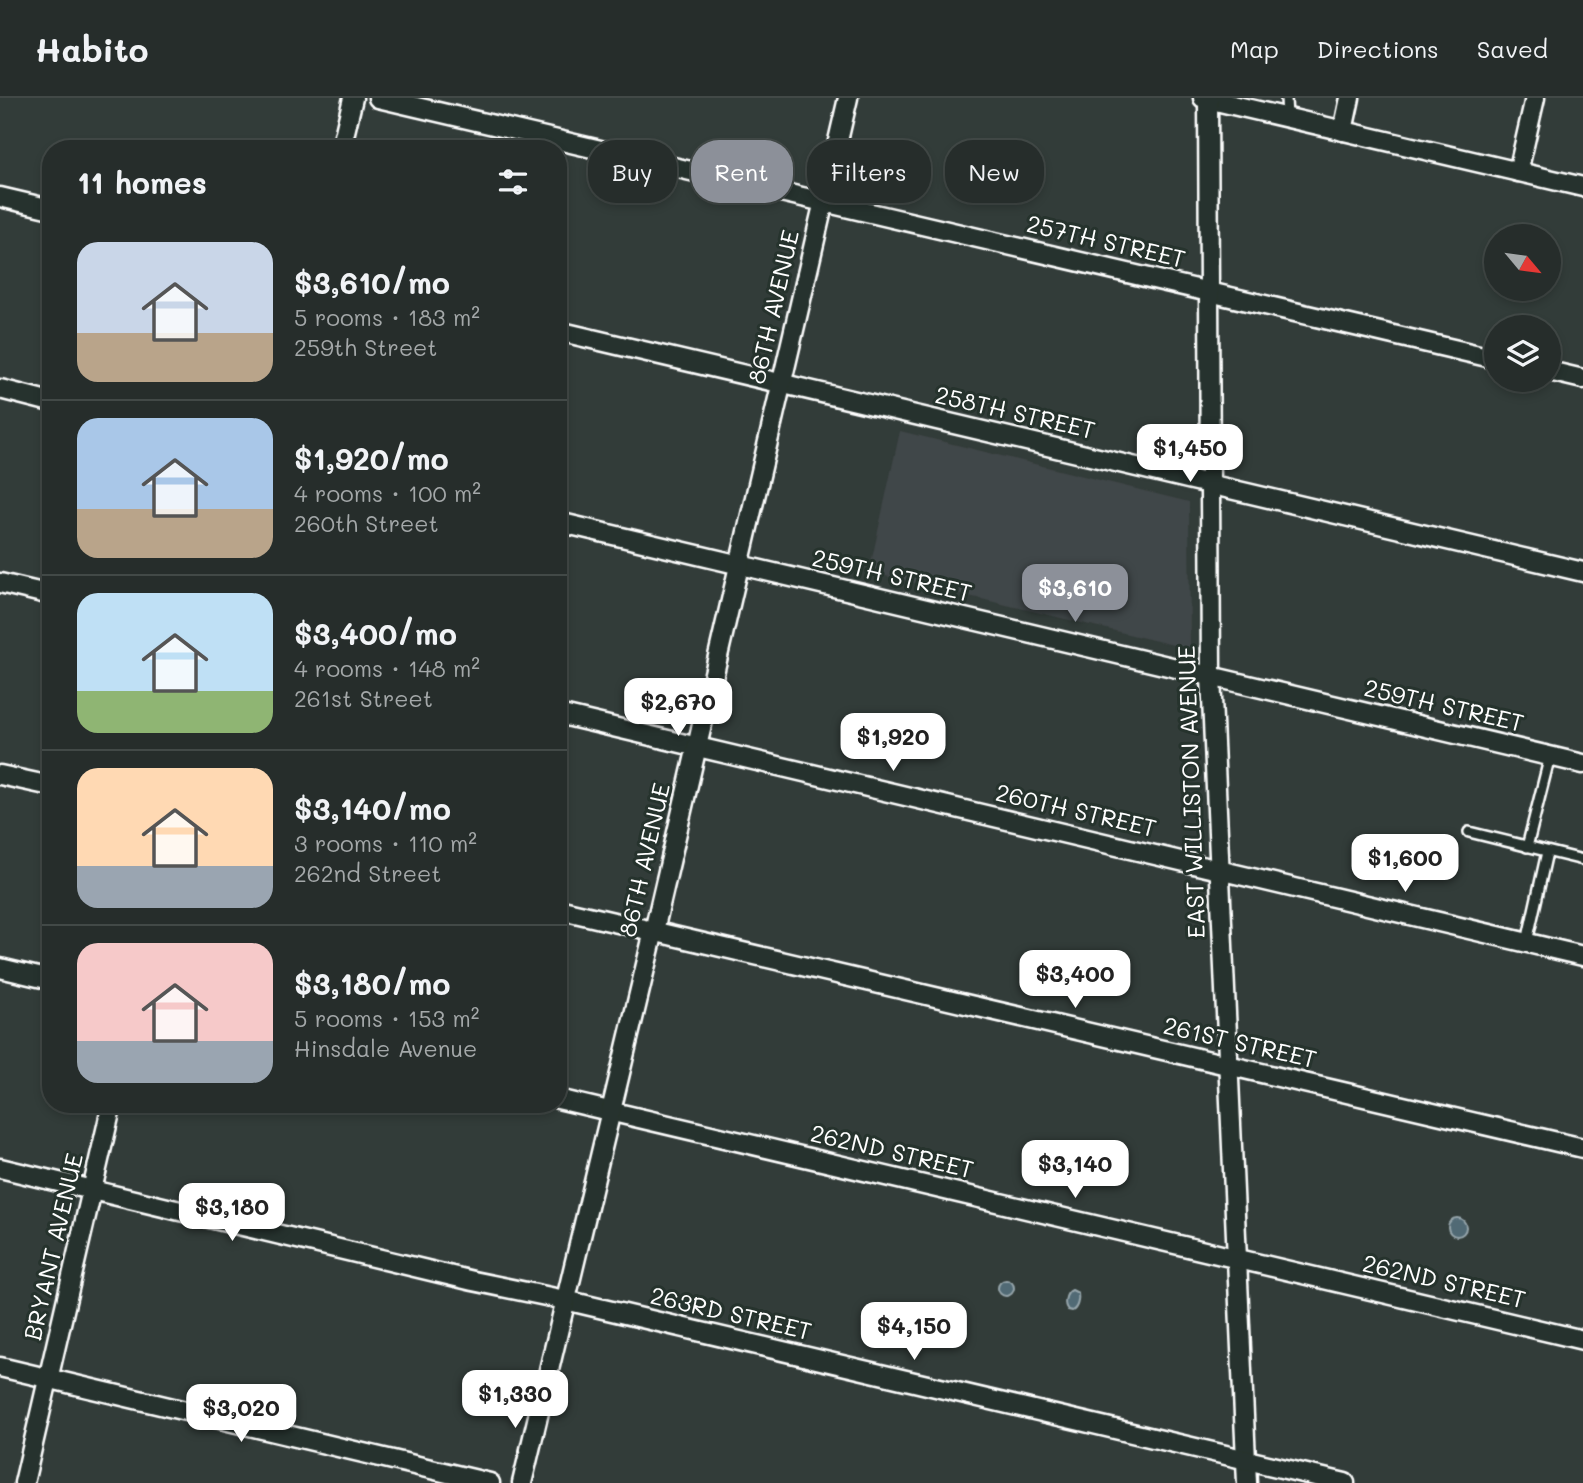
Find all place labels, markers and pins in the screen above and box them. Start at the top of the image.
pin: $1,450 [1133,424,1247,484]
pin: $3,610 [1018,564,1132,624]
pin: $2,670 [621,678,735,738]
pin: $1,920 [836,714,950,773]
pin: $1,600 [1348,834,1462,894]
pin: $3,400 [1018,950,1132,1010]
pin: $3,140 [1018,1140,1132,1200]
pin: $3,180 [175,1184,289,1243]
pin: $4,150 [857,1302,971,1362]
pin: $1,330 [458,1370,572,1430]
pin: $3,020 [184,1384,298,1444]

